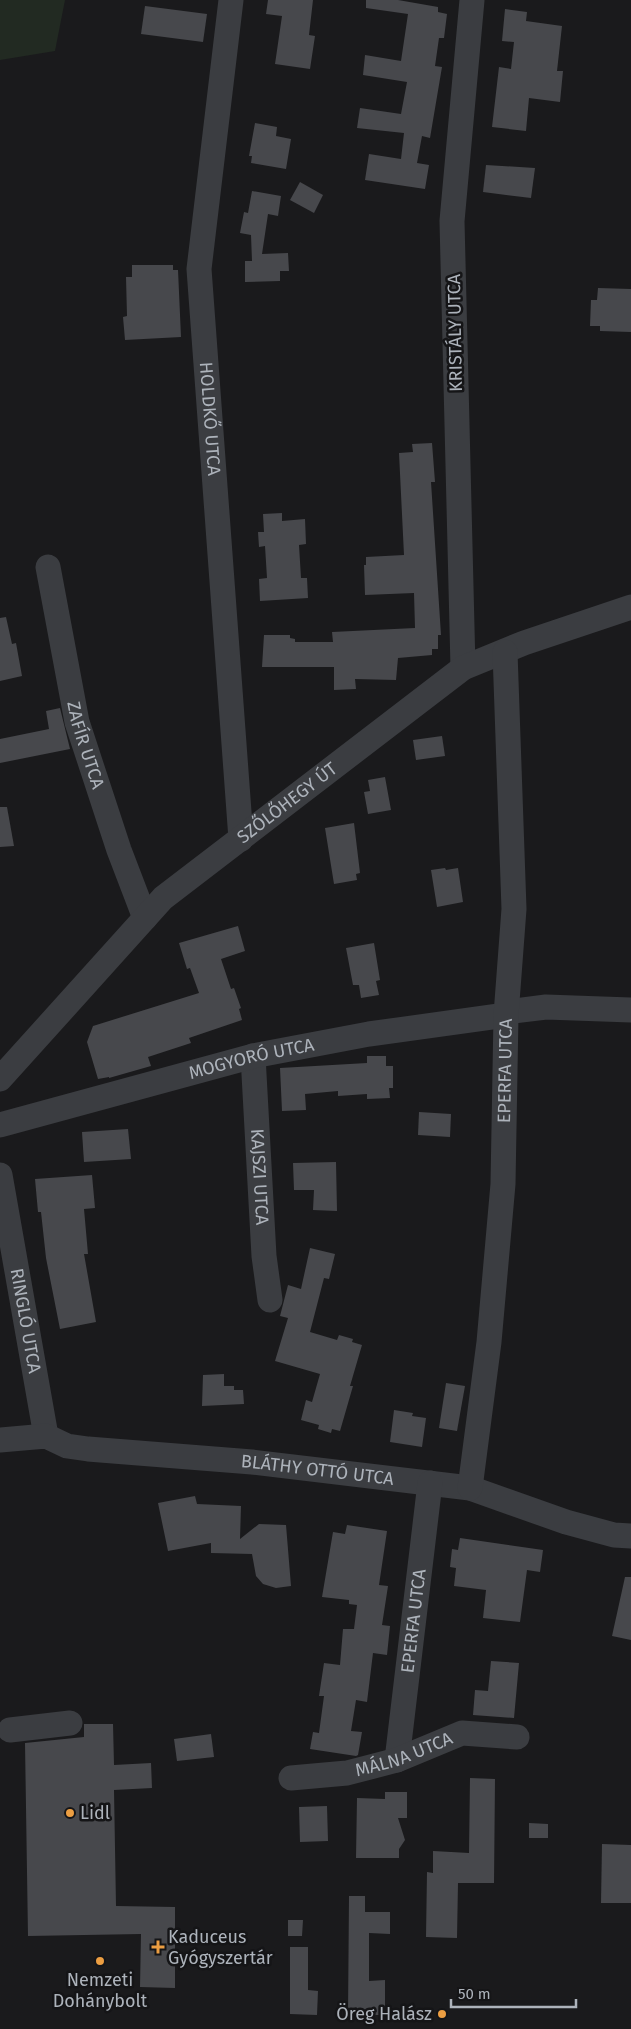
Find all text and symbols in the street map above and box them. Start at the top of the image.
street label: KRISTÁLY UTCA [442,273,467,392]
street label: HOLDKŐ UTCA [195,361,225,477]
street label: ZAFÍR UTCA [62,699,109,792]
street label: SZŐLŐHEGY ÚT [233,757,342,848]
street label: EPERFA UTCA [493,1018,517,1123]
street label: MOGYORÓ UTCA [186,1034,316,1084]
street label: KAJSZI UTCA [246,1128,273,1226]
street label: RINGLÓ UTCA [6,1267,46,1376]
street label: BLÁTHY OTTÓ UTCA [240,1450,396,1490]
street label: EPERFA UTCA [396,1567,431,1674]
street label: MÁLNA UTCA [353,1727,456,1781]
place label: Lidl [80,1802,110,1824]
marker: Lidl [64,1807,76,1819]
place label: Kaduceus Gyógyszertár [168,1926,273,1969]
marker: Kaduceus Gyógyszertár [152,1941,164,1953]
marker: Nemzeti Dohánybolt [94,1955,106,1967]
place label: Nemzeti Dohánybolt [53,1969,148,2012]
scale bar [451,1976,576,2008]
text: 50 m [458,1985,491,2003]
place label: Öreg Halász [336,2003,432,2025]
marker: Öreg Halász [436,2008,448,2020]

